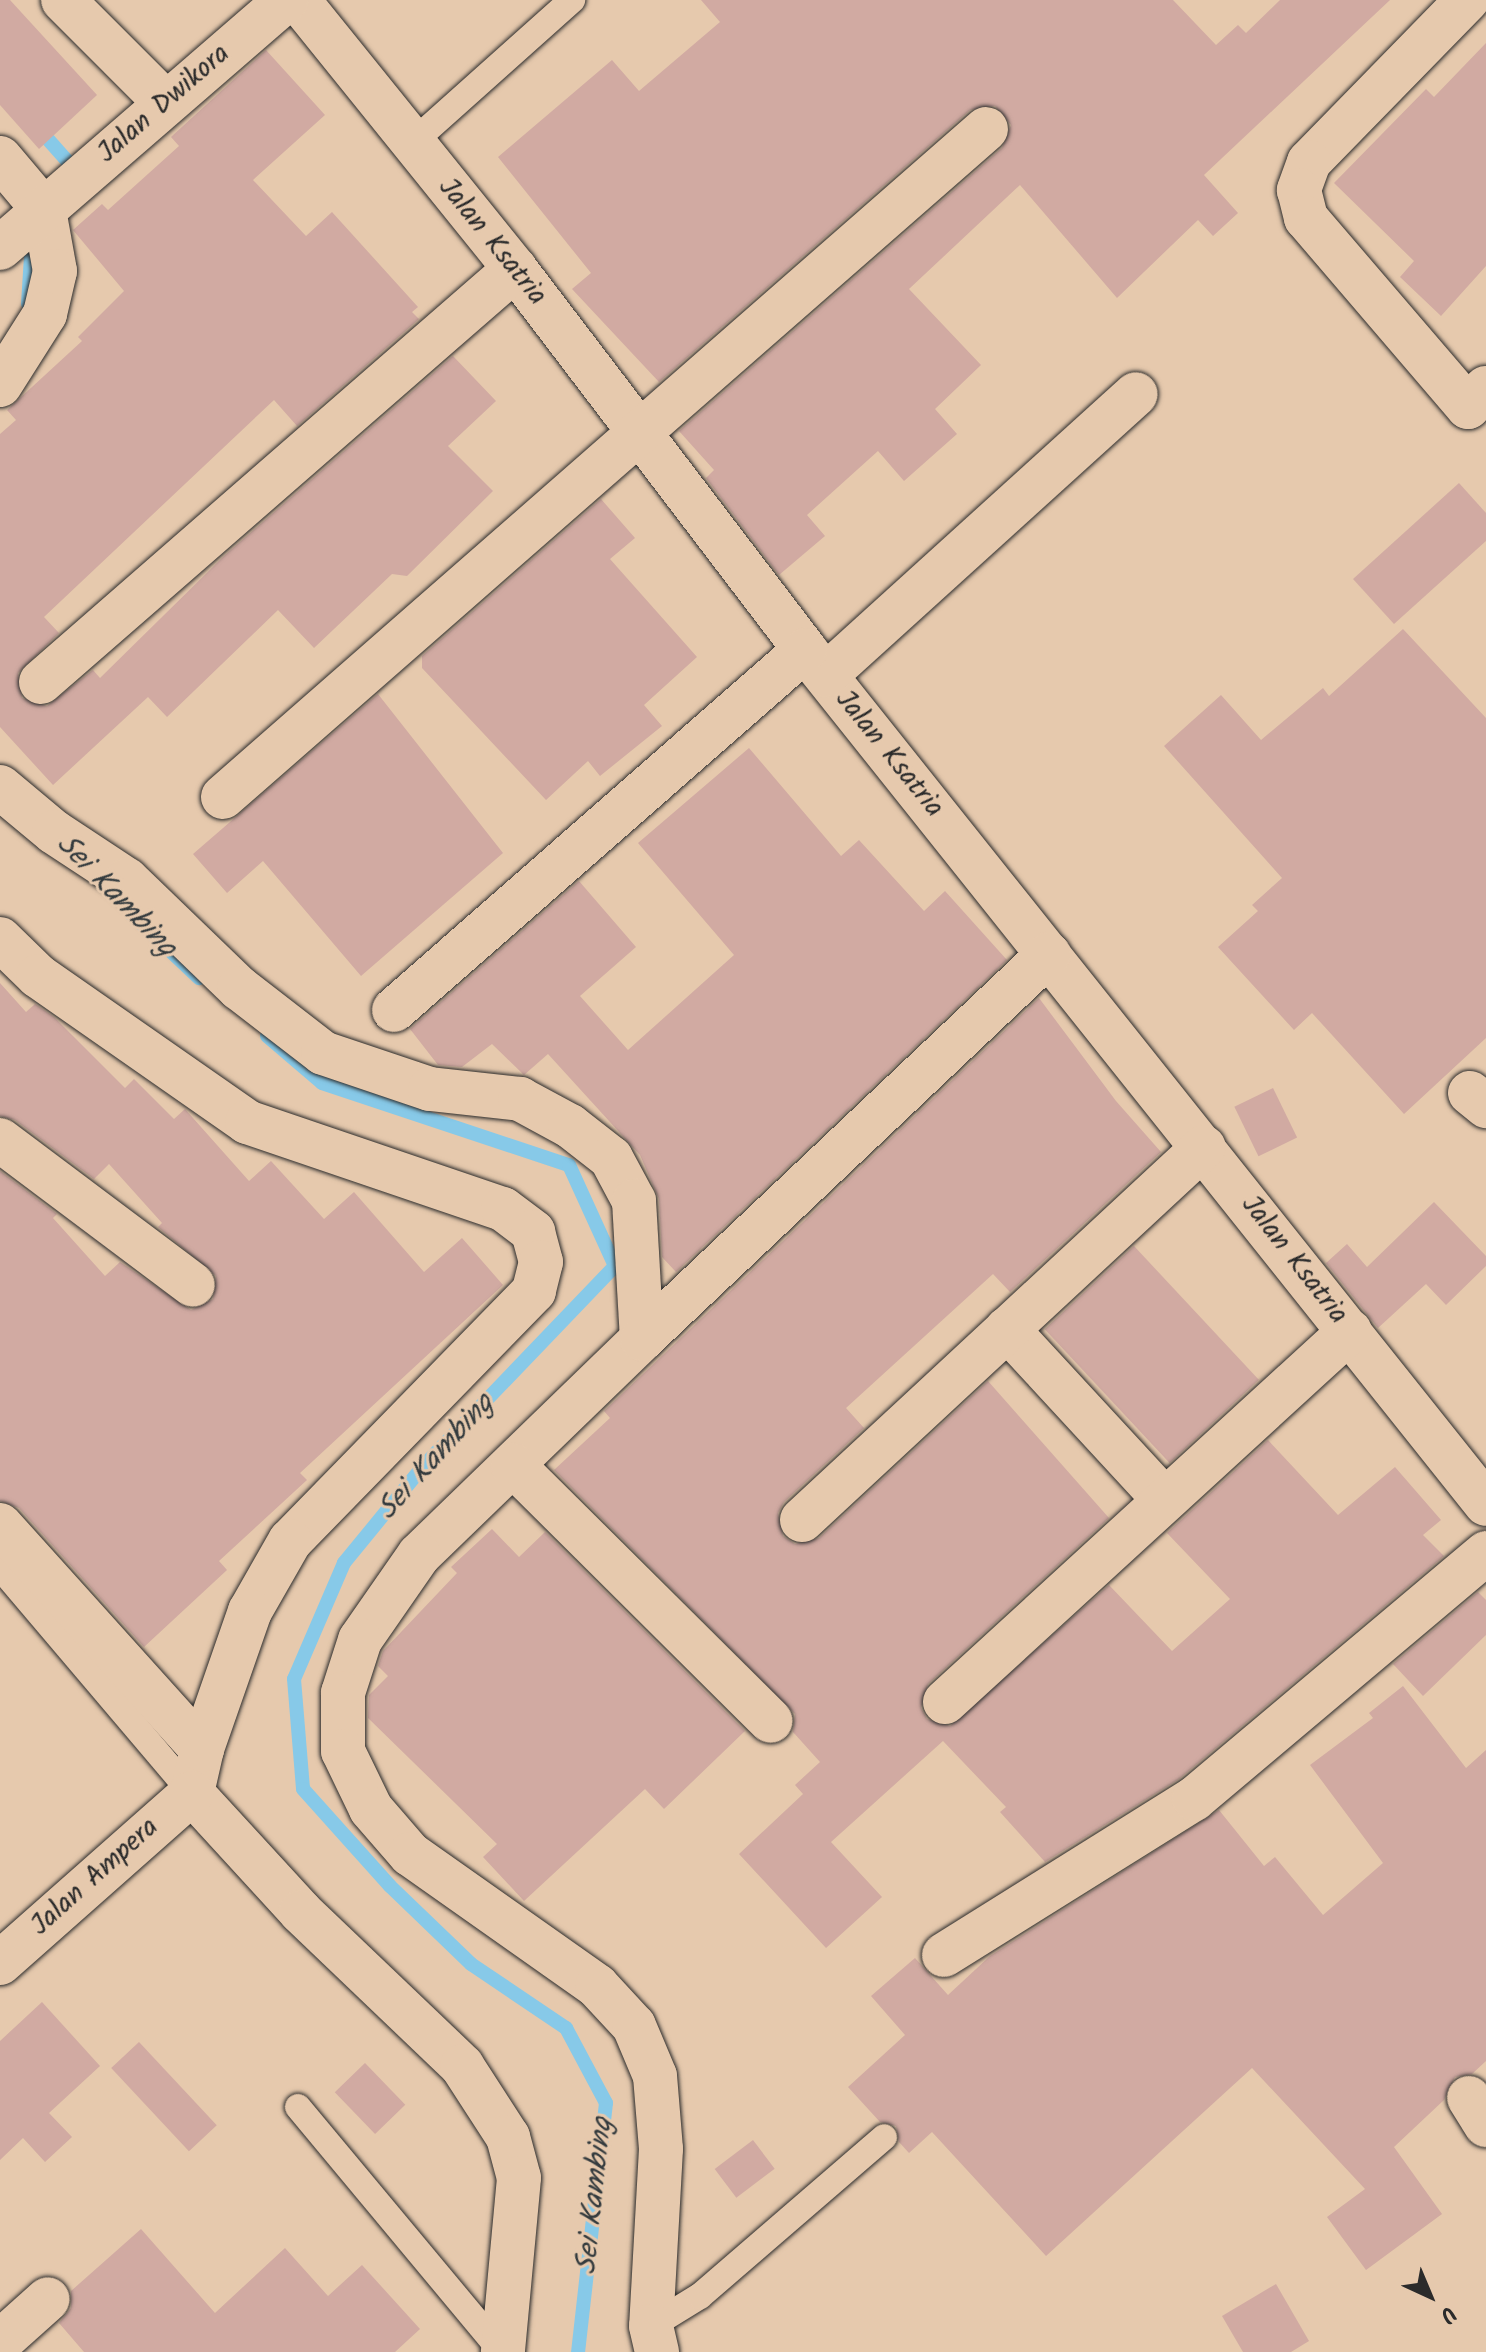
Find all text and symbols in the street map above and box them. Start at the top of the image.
street label: Jalan Dwikora [91,37,237,171]
street label: Jalan Ksatria [431,172,553,312]
street label: Jalan Ksatria [828,684,950,824]
water label: Sei Kambing [48,827,184,965]
street label: Jalan Ksatria [1233,1189,1355,1331]
water label: Sei Kambing [370,1386,502,1528]
street label: Jalan Ampera [24,1811,166,1943]
water label: Sei Kambing [569,2116,621,2276]
north arrow [1390,2256,1470,2336]
text: U [1430,2296,1464,2331]

